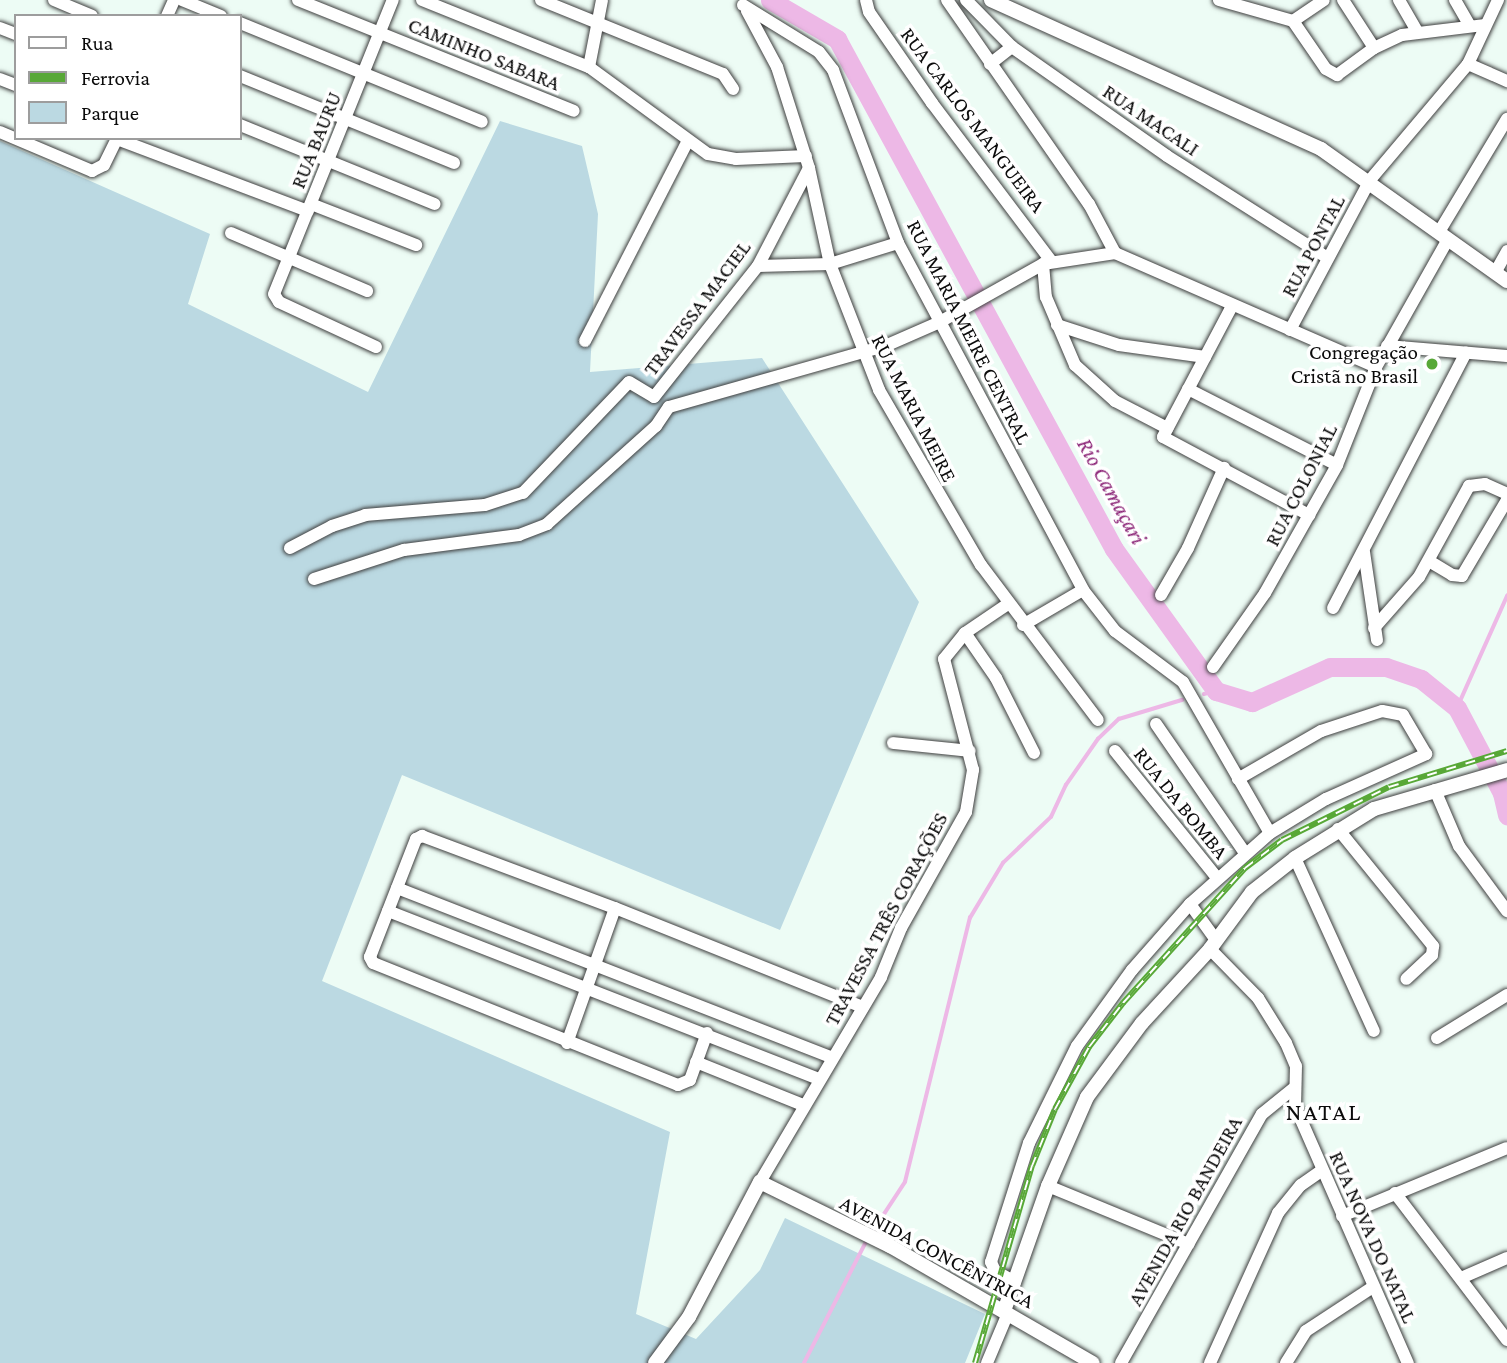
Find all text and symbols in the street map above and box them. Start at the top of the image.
street label: CAMINHO SABARA [404,12,564,96]
legend [14,14,242,140]
street label: RUA CARLOS MANGUEIRA [895,22,1051,218]
text: Rua [81,31,113,55]
text: Ferrovia [81,66,150,90]
street label: RUA MACALI [1098,79,1204,161]
street label: RUA BAURU [285,88,347,192]
text: Parque [81,101,139,125]
street label: RUA PONTAL [1276,191,1350,301]
street label: RUA MARIA MEIRE CENTRAL [901,216,1037,448]
street label: TRAVESSA MACIEL [638,235,756,381]
street label: RUA MARIA MEIRE [866,330,962,486]
place label: Congregação Cristã no Brasil [1291,339,1418,389]
marker: Congregação Cristã no Brasil [1424,356,1440,372]
street label: RUA COLONIAL [1259,420,1343,550]
water label: Rio Camaçari [1071,433,1153,549]
street label: RUA DA BOMBA [1128,742,1234,864]
street label: TRAVESSA TRÊS CORAÇÕES [819,808,953,1030]
district label: NATAL [1286,1098,1362,1126]
street label: AVENIDA RIO BANDEIRA [1122,1112,1248,1310]
street label: RUA NOVA DO NATAL [1324,1147,1422,1327]
street label: AVENIDA CONCÊNTRICA [836,1190,1038,1314]

